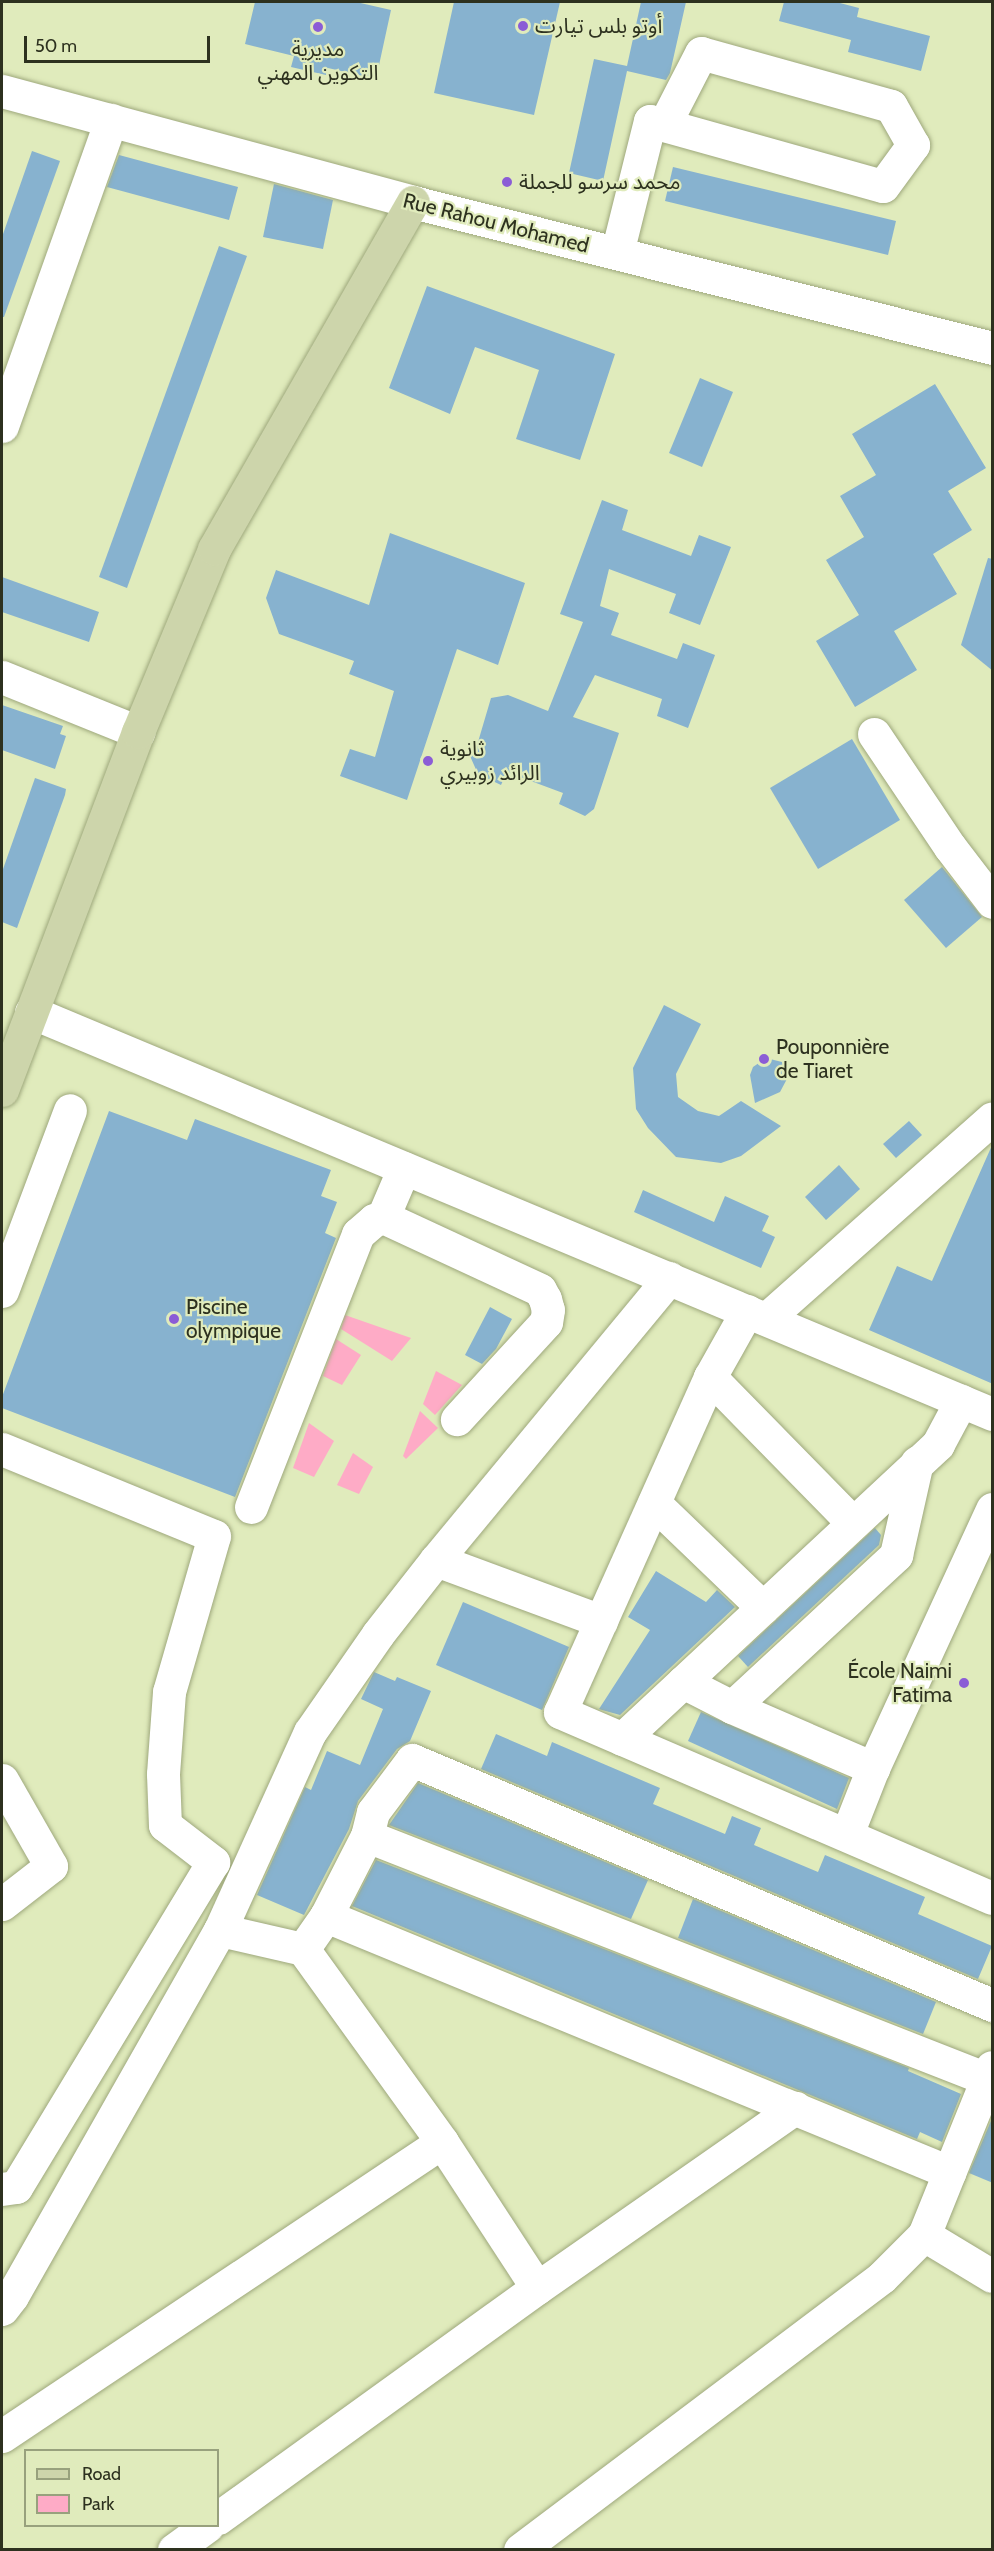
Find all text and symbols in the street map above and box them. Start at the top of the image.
place label: أوتو بلس تيارت [535,13,662,39]
marker: أوتو بلس تيارت [516,19,530,33]
marker: مديرية التكوين المهني [311,20,325,34]
scale bar [27,24,213,62]
text: 50 m [35,35,77,57]
place label: مديرية التكوين المهني [257,36,379,86]
place label: محمد سرسو للجملة [519,169,680,195]
marker: محمد سرسو للجملة [500,175,514,189]
street label: Rue Rahou Mohamed [400,188,592,258]
place label: ثانوية الرائد زوبيري [440,736,540,786]
marker: ثانوية الرائد زوبيري [421,754,435,768]
place label: Pouponnière de Tiaret [776,1034,889,1084]
marker: Pouponnière de Tiaret [757,1052,771,1066]
place label: Piscine olympique [186,1294,281,1344]
marker: Piscine olympique [167,1312,181,1326]
place label: École Naimi Fatima [847,1658,952,1708]
marker: École Naimi Fatima [957,1676,971,1690]
legend [24,2449,219,2527]
text: Road [82,2463,121,2485]
text: Park [82,2493,114,2515]

